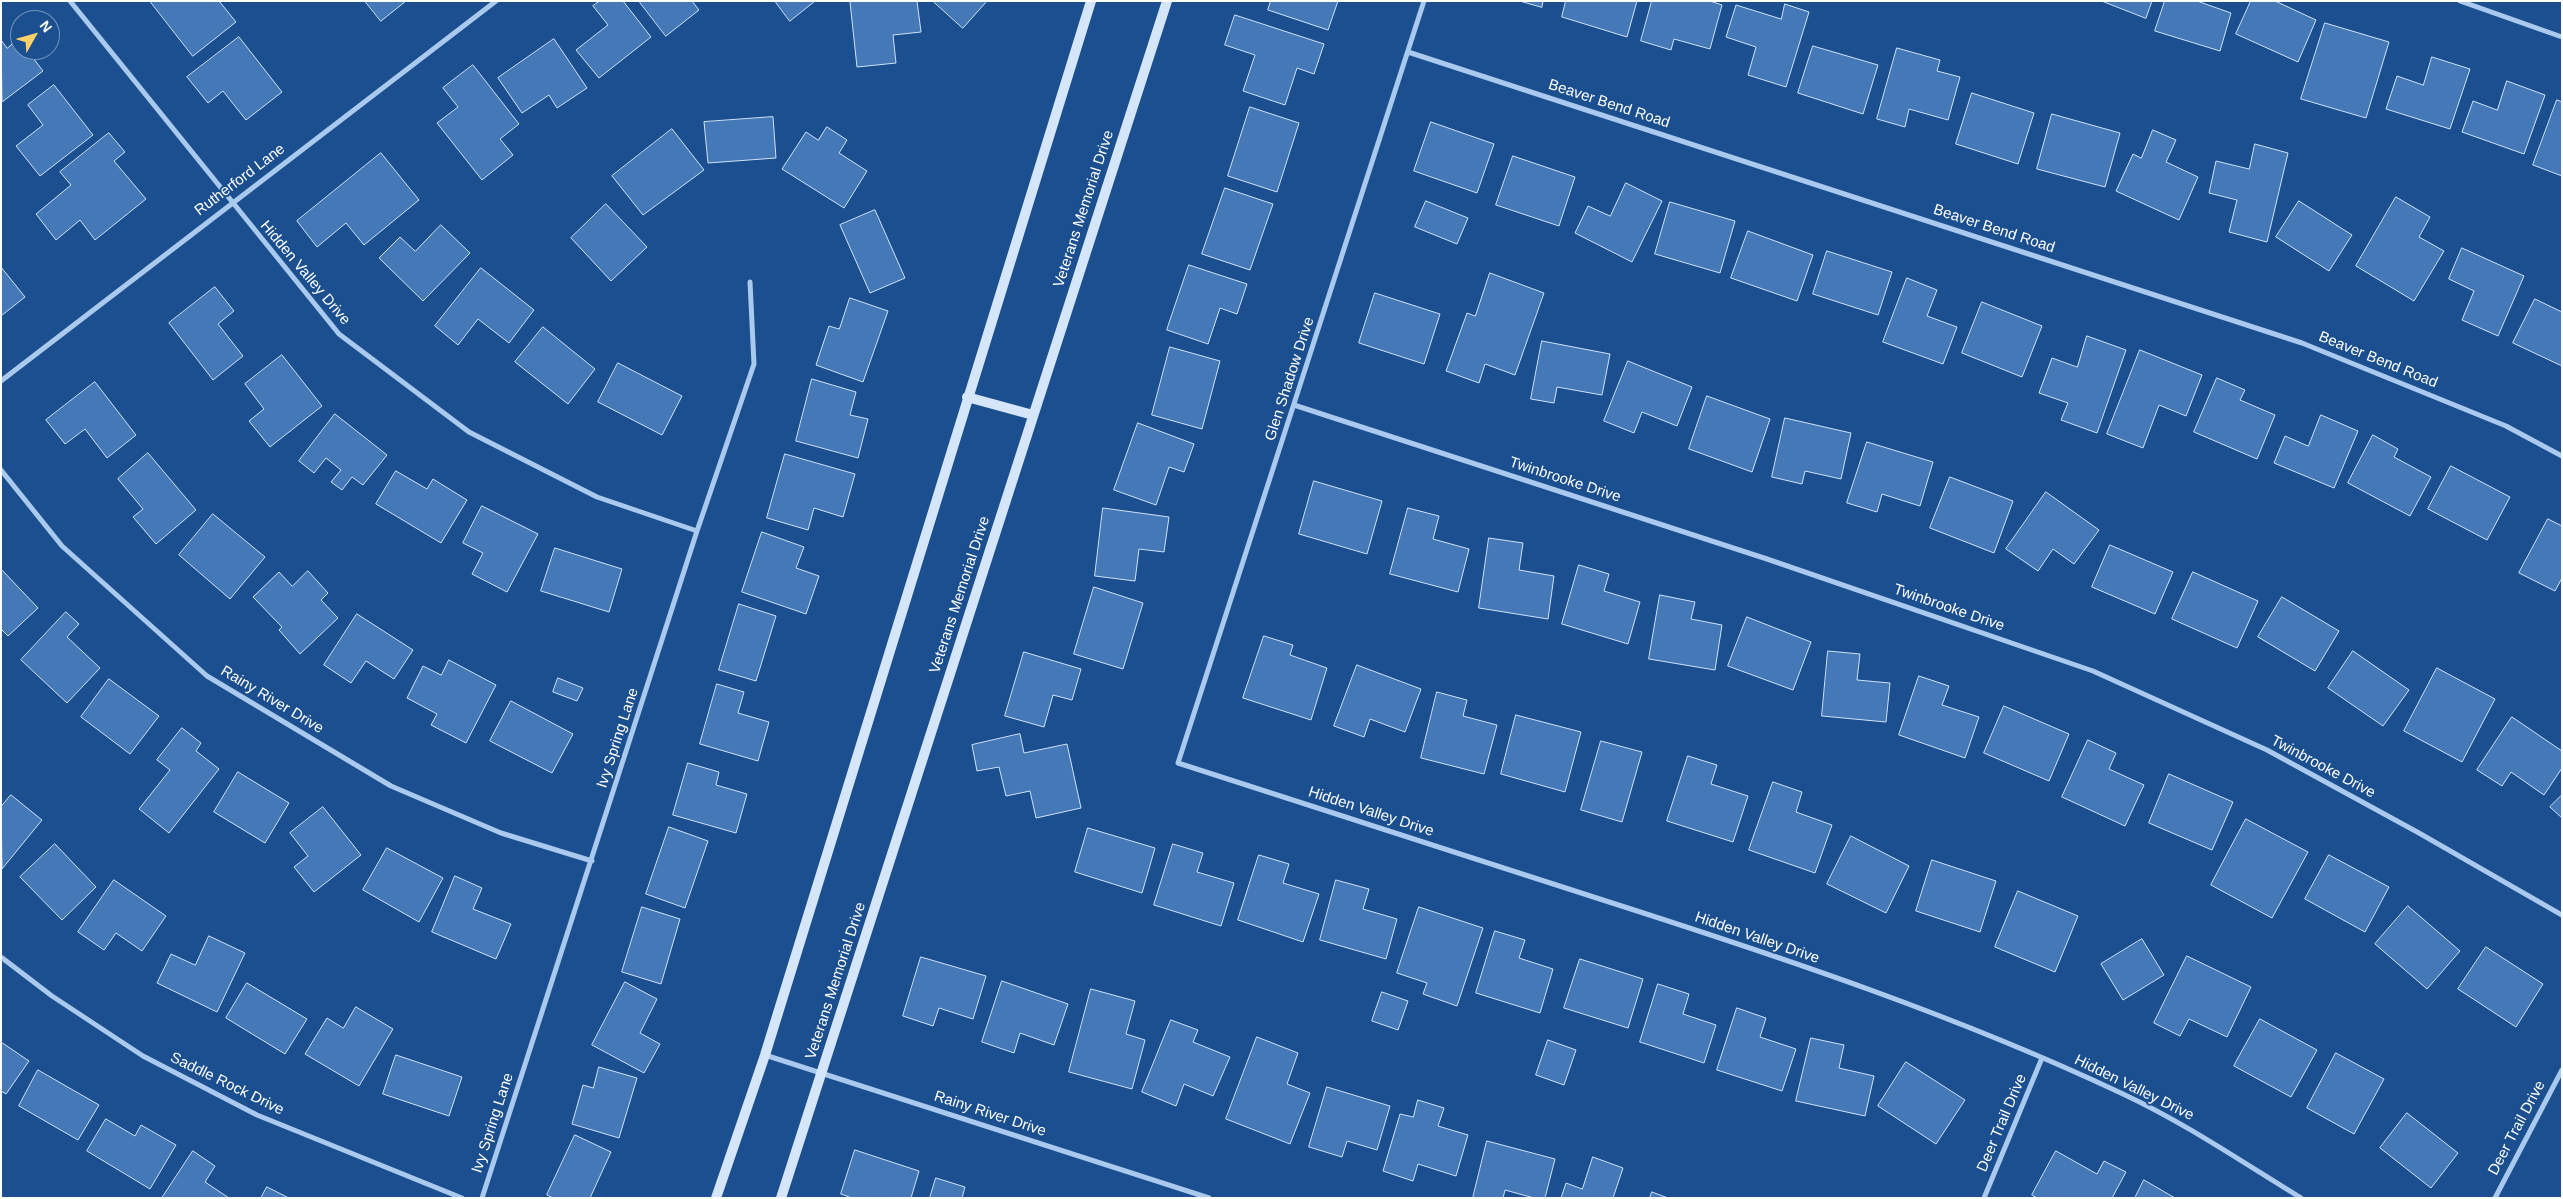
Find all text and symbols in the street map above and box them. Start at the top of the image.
north arrow [10,10,60,60]
text: N [37,17,55,35]
street label: Beaver Bend Road [1546,76,1672,132]
street label: Veterans Memorial Drive [1050,128,1118,290]
street label: Rutherford Lane [191,140,289,220]
street label: Beaver Bend Road [1931,201,2057,257]
street label: Hidden Valley Drive [256,217,354,329]
street label: Glen Shadow Drive [1261,315,1319,443]
street label: Beaver Bend Road [2316,328,2440,392]
street label: Twinbrooke Drive [1507,454,1623,506]
street label: Veterans Memorial Drive [926,514,994,676]
street label: Twinbrooke Drive [1891,581,2007,635]
street label: Rainy River Drive [217,662,327,738]
street label: Ivy Spring Lane [593,686,643,790]
street label: Twinbrooke Drive [2268,732,2378,802]
street label: Hidden Valley Drive [1306,783,1436,841]
street label: Veterans Memorial Drive [802,900,870,1062]
street label: Hidden Valley Drive [1692,908,1822,968]
street label: Saddle Rock Drive [167,1049,287,1119]
street label: Hidden Valley Drive [2071,1051,2197,1125]
street label: Ivy Spring Lane [468,1071,518,1175]
street label: Deer Trail Drive [1973,1071,2031,1175]
street label: Deer Trail Drive [2485,1078,2549,1178]
street label: Rainy River Drive [932,1087,1048,1141]

